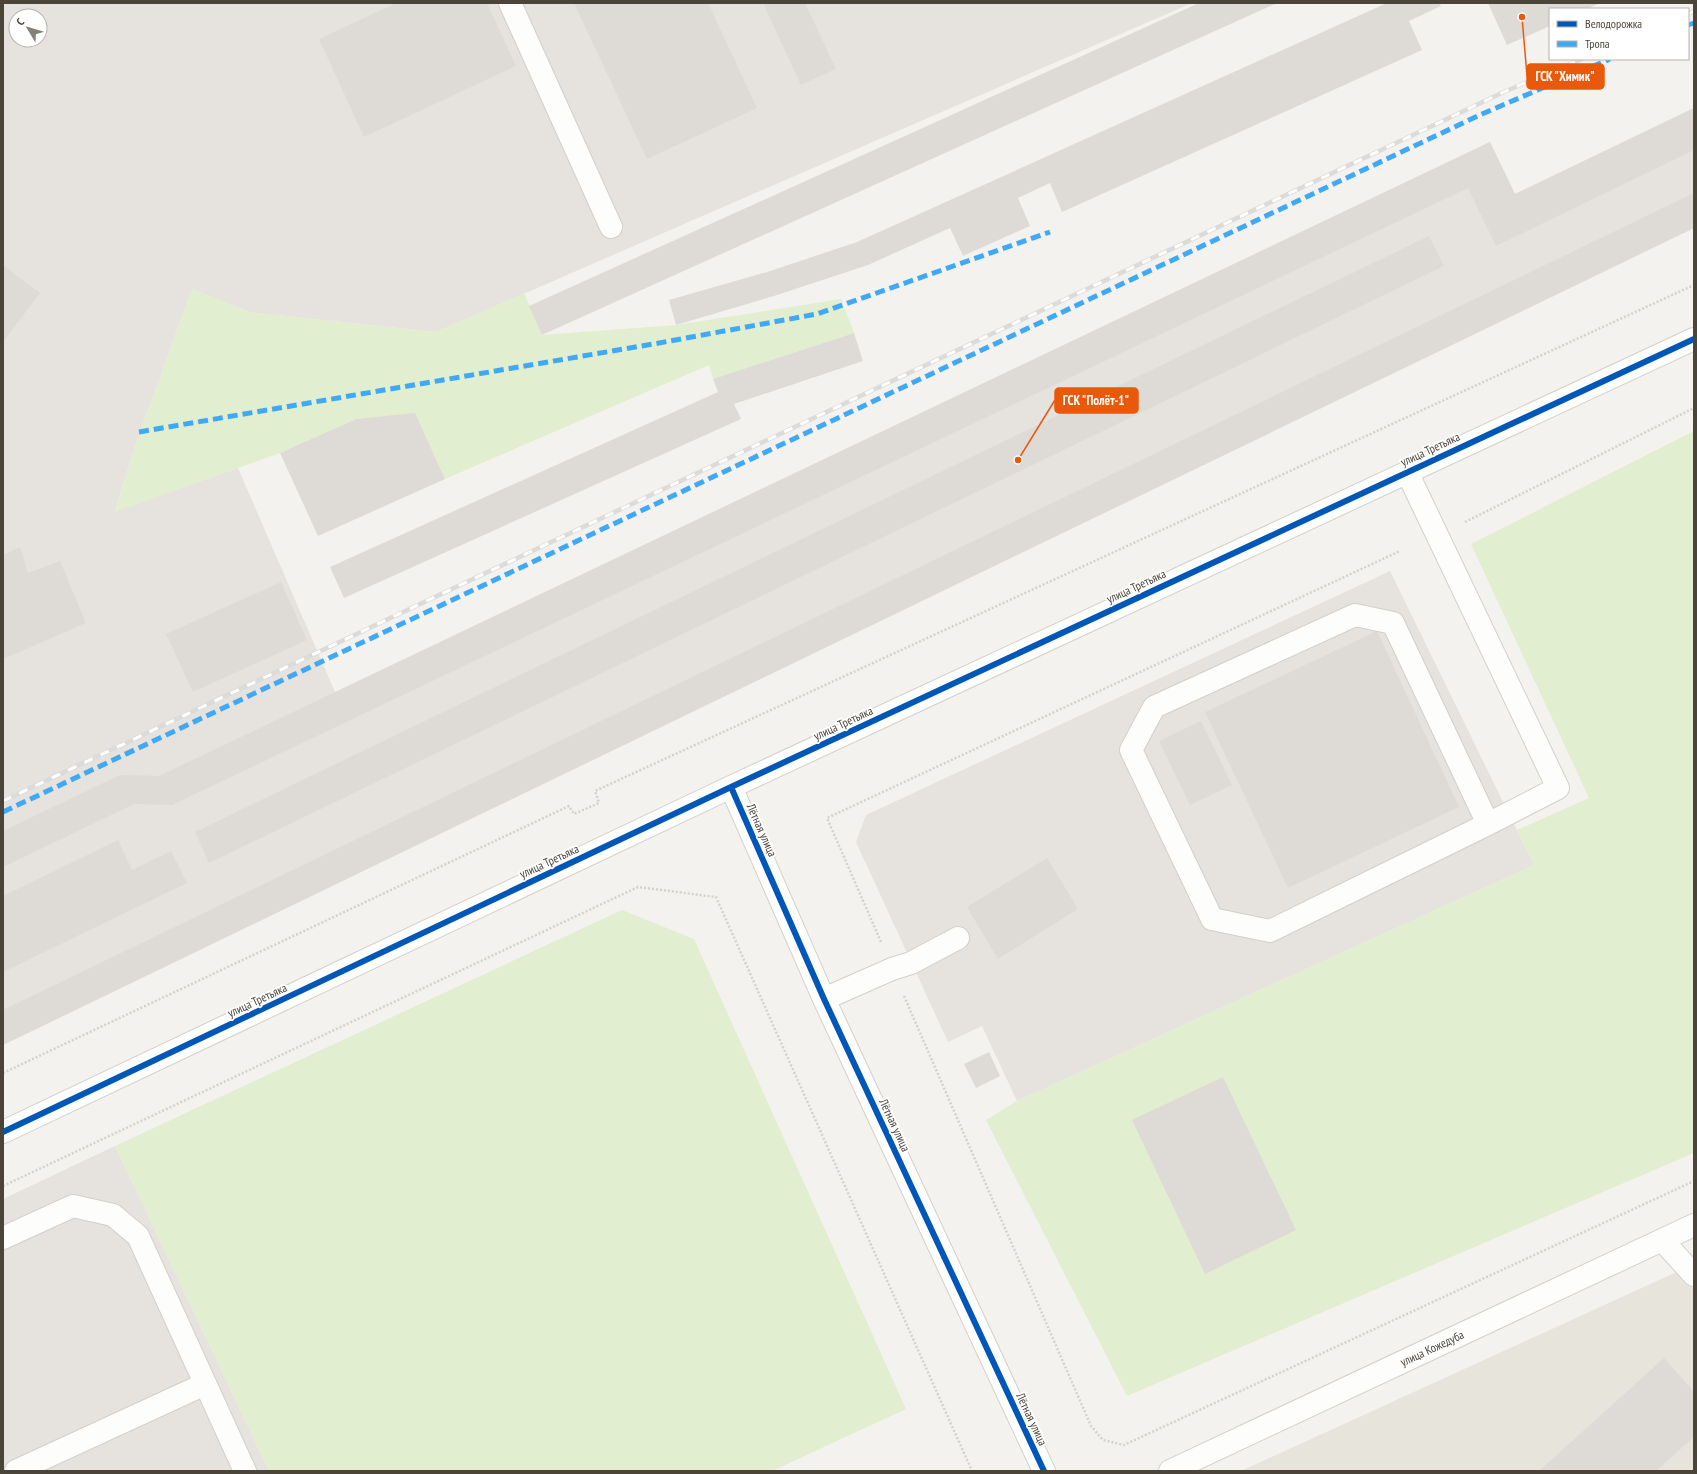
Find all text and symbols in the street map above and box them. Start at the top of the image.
north arrow [8,8,48,48]
legend [1549,8,1689,60]
text: С [13,16,27,28]
text: Велодорожка [1585,16,1642,31]
text: Тропа [1585,36,1610,51]
callout: ГСК "Химик" [1527,64,1604,89]
text: ГСК "Химик" [1535,68,1595,85]
callout: ГСК "Полёт-1" [1055,388,1138,413]
text: ГСК "Полёт-1" [1063,392,1130,409]
street label: улица Третьяка [1398,429,1462,469]
street label: улица Третьяка [1104,566,1168,606]
street label: улица Третьяка [811,703,875,743]
street label: Лётная улица [743,800,780,859]
street label: улица Третьяка [517,841,581,881]
street label: улица Третьяка [225,980,289,1020]
street label: Лётная улица [876,1095,914,1154]
street label: улица Кожедуба [1398,1327,1466,1369]
street label: Лётная улица [1013,1389,1051,1448]

